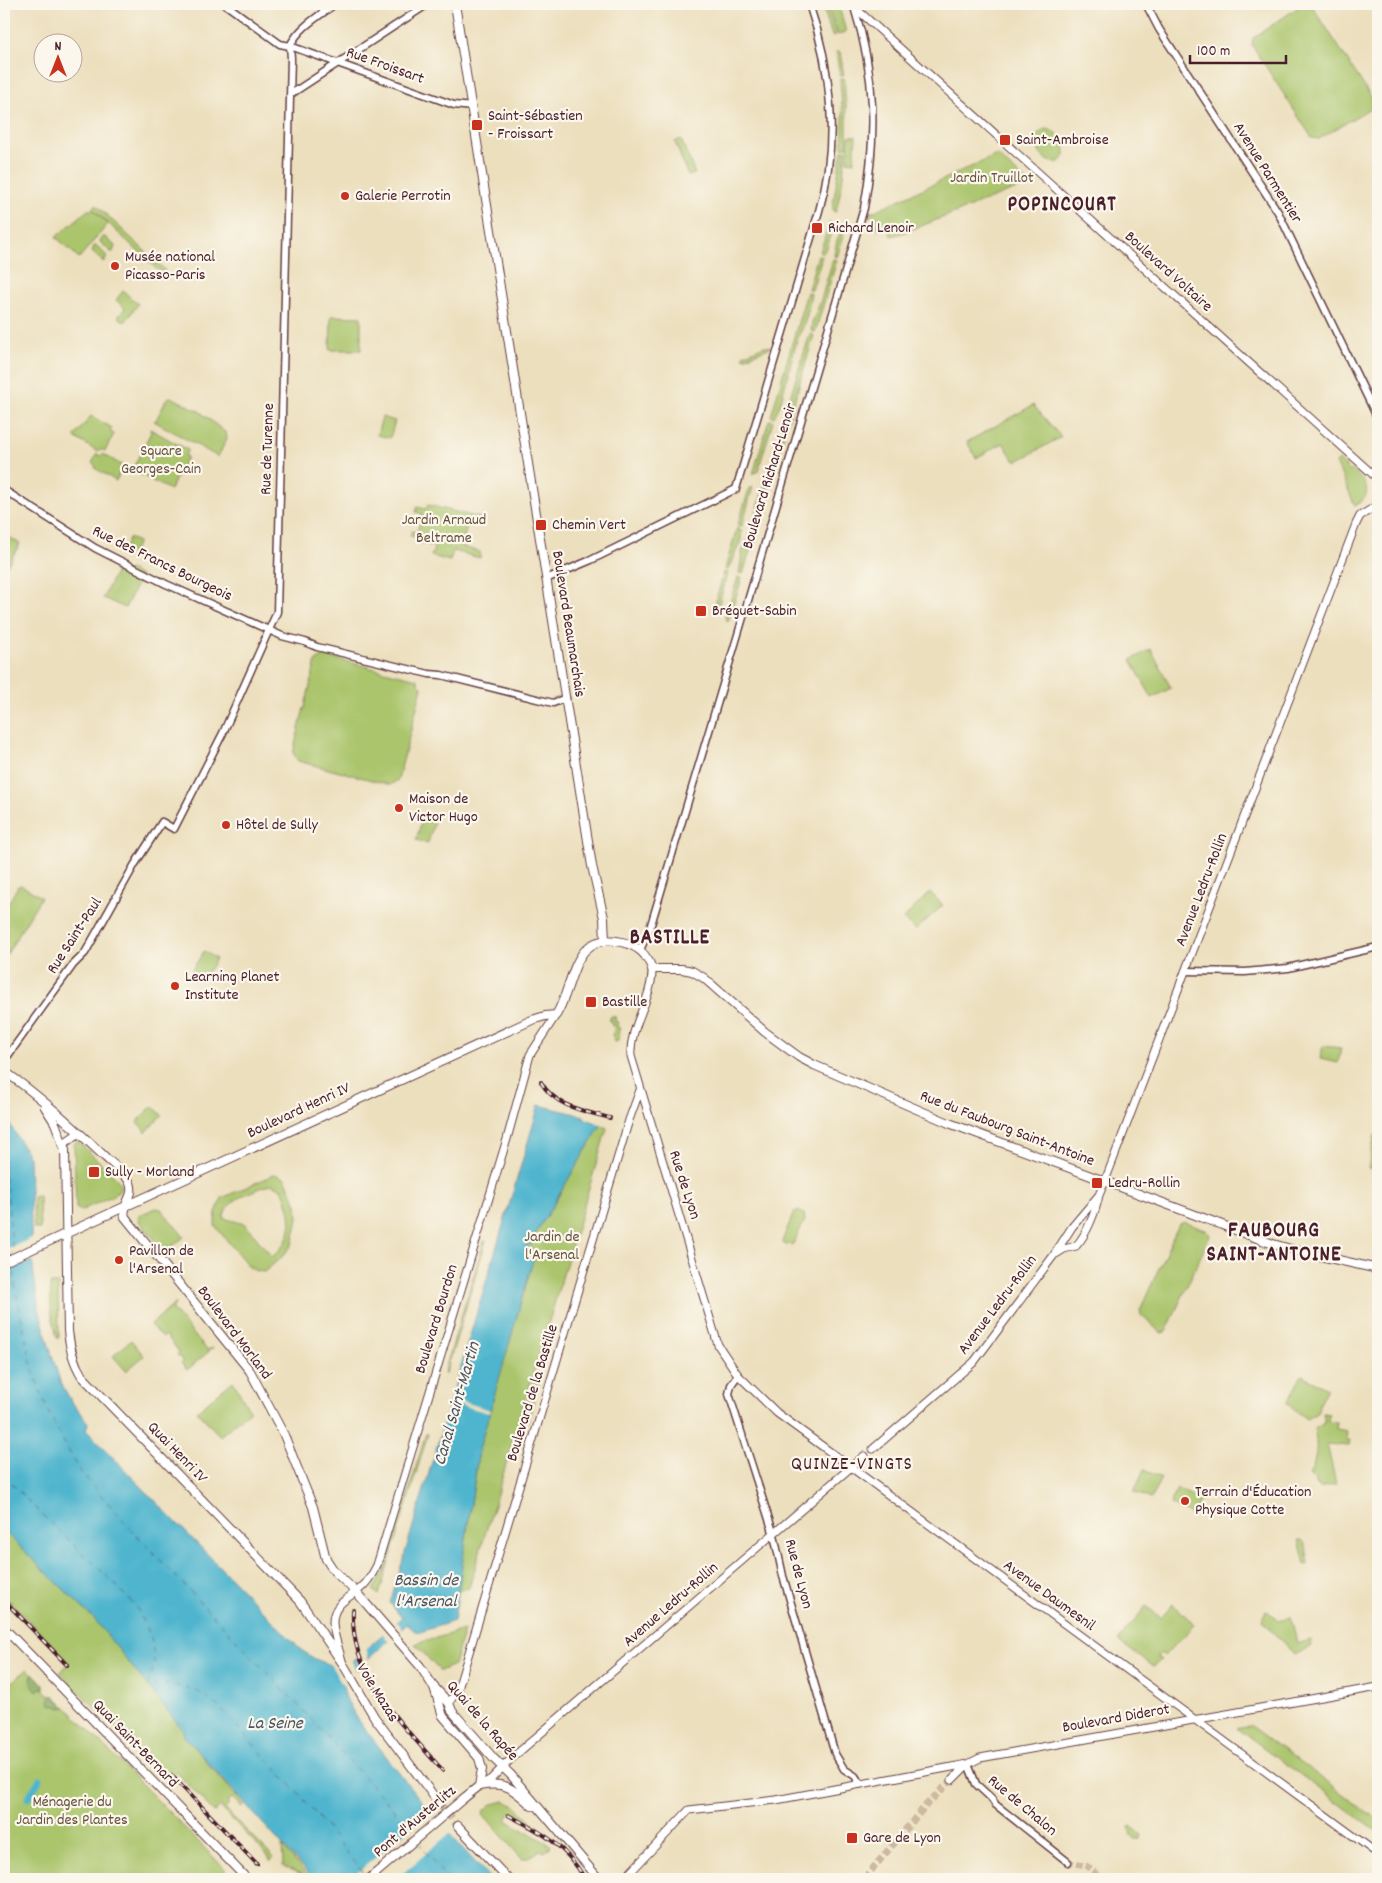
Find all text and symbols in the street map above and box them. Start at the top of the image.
north arrow [32,32,82,82]
scale bar [1190,32,1286,64]
text: N [55,37,62,57]
street label: Rue Froissart [343,41,427,91]
text: 100 m [1197,41,1230,63]
place label: Saint-Sébastien - Froissart [488,105,583,146]
marker: Saint-Sébastien - Froissart [470,118,484,132]
street label: Avenue Parmentier [1227,118,1307,228]
place label: Saint-Ambroise [1016,129,1109,152]
marker: Saint-Ambroise [998,133,1012,147]
park label: Jardin Truillot [950,167,1034,190]
place label: Galerie Perrotin [355,185,451,208]
marker: Galerie Perrotin [339,190,351,202]
district label: POPINCOURT [1007,191,1117,221]
place label: Richard Lenoir [828,217,914,240]
marker: Richard Lenoir [810,221,824,235]
street label: Boulevard Voltaire [1119,226,1217,318]
place label: Musée national Picasso-Paris [125,246,215,287]
marker: Musée national Picasso-Paris [109,260,121,272]
street label: Boulevard Richard-Lenoir [737,400,803,552]
street label: Rue de Turenne [255,403,281,495]
park label: Square Georges-Cain [121,440,201,481]
park label: Jardin Arnaud Beltrame [402,509,486,550]
place label: Chemin Vert [552,514,626,537]
marker: Chemin Vert [534,518,548,532]
street label: Rue des Francs Bourgeois [88,520,236,608]
street label: Boulevard Beaumarchais [545,549,591,699]
place label: Bréguet-Sabin [712,600,797,623]
marker: Bréguet-Sabin [694,604,708,618]
place label: Maison de Victor Hugo [409,788,478,829]
marker: Maison de Victor Hugo [393,802,405,814]
place label: Hôtel de Sully [236,814,319,837]
marker: Hôtel de Sully [220,819,232,831]
street label: Avenue Ledru-Rollin [1170,830,1234,950]
street label: Rue Saint-Paul [42,893,108,979]
district label: BASTILLE [630,924,710,954]
place label: Learning Planet Institute [185,966,279,1007]
marker: Learning Planet Institute [169,980,181,992]
place label: Bastille [602,991,647,1014]
marker: Bastille [584,995,598,1009]
street label: Boulevard Henri IV [244,1077,355,1145]
street label: Rue du Faubourg Saint-Antoine [916,1085,1098,1173]
street label: Rue de Lyon [662,1148,706,1222]
place label: Sully - Morland [105,1161,195,1184]
marker: Sully - Morland [87,1165,101,1179]
place label: Ledru-Rollin [1108,1172,1180,1195]
marker: Ledru-Rollin [1090,1176,1104,1190]
district label: FAUBOURG SAINT-ANTOINE [1207,1217,1341,1271]
park label: Jardin de l'Arsenal [524,1226,580,1267]
place label: Pavillon de l'Arsenal [129,1240,194,1281]
street label: Avenue Ledru-Rollin [953,1250,1043,1360]
marker: Pavillon de l'Arsenal [113,1254,125,1266]
street label: Boulevard Bourdon [409,1261,465,1377]
street label: Boulevard Morland [191,1281,277,1385]
street label: Boulevard de la Bastille [501,1322,565,1464]
water label: Canal Saint-Martin [428,1339,488,1469]
street label: Quai Henri IV [142,1417,213,1489]
district label: QUINZE-VINGTS [791,1452,913,1479]
place label: Terrain d'Éducation Physique Cotte [1195,1481,1311,1522]
marker: Terrain d'Éducation Physique Cotte [1179,1495,1191,1507]
street label: Rue de Lyon [778,1537,818,1611]
street label: Avenue Daumesnil [998,1555,1100,1637]
street label: Avenue Ledru-Rollin [618,1557,724,1653]
water label: Bassin de l'Arsenal [394,1569,459,1615]
street label: Voie Mazas [350,1659,404,1727]
street label: Quai de la Rapée [440,1676,524,1766]
street label: Quai Saint-Bernard [87,1694,183,1794]
street label: Boulevard Diderot [1061,1698,1171,1740]
water label: La Seine [247,1712,304,1737]
street label: Rue de Chalon [982,1770,1062,1842]
street label: Pont d'Austerlitz [369,1780,461,1864]
park label: Ménagerie du Jardin des Plantes [16,1791,128,1832]
place label: Gare de Lyon [863,1827,941,1850]
marker: Gare de Lyon [845,1831,859,1845]

